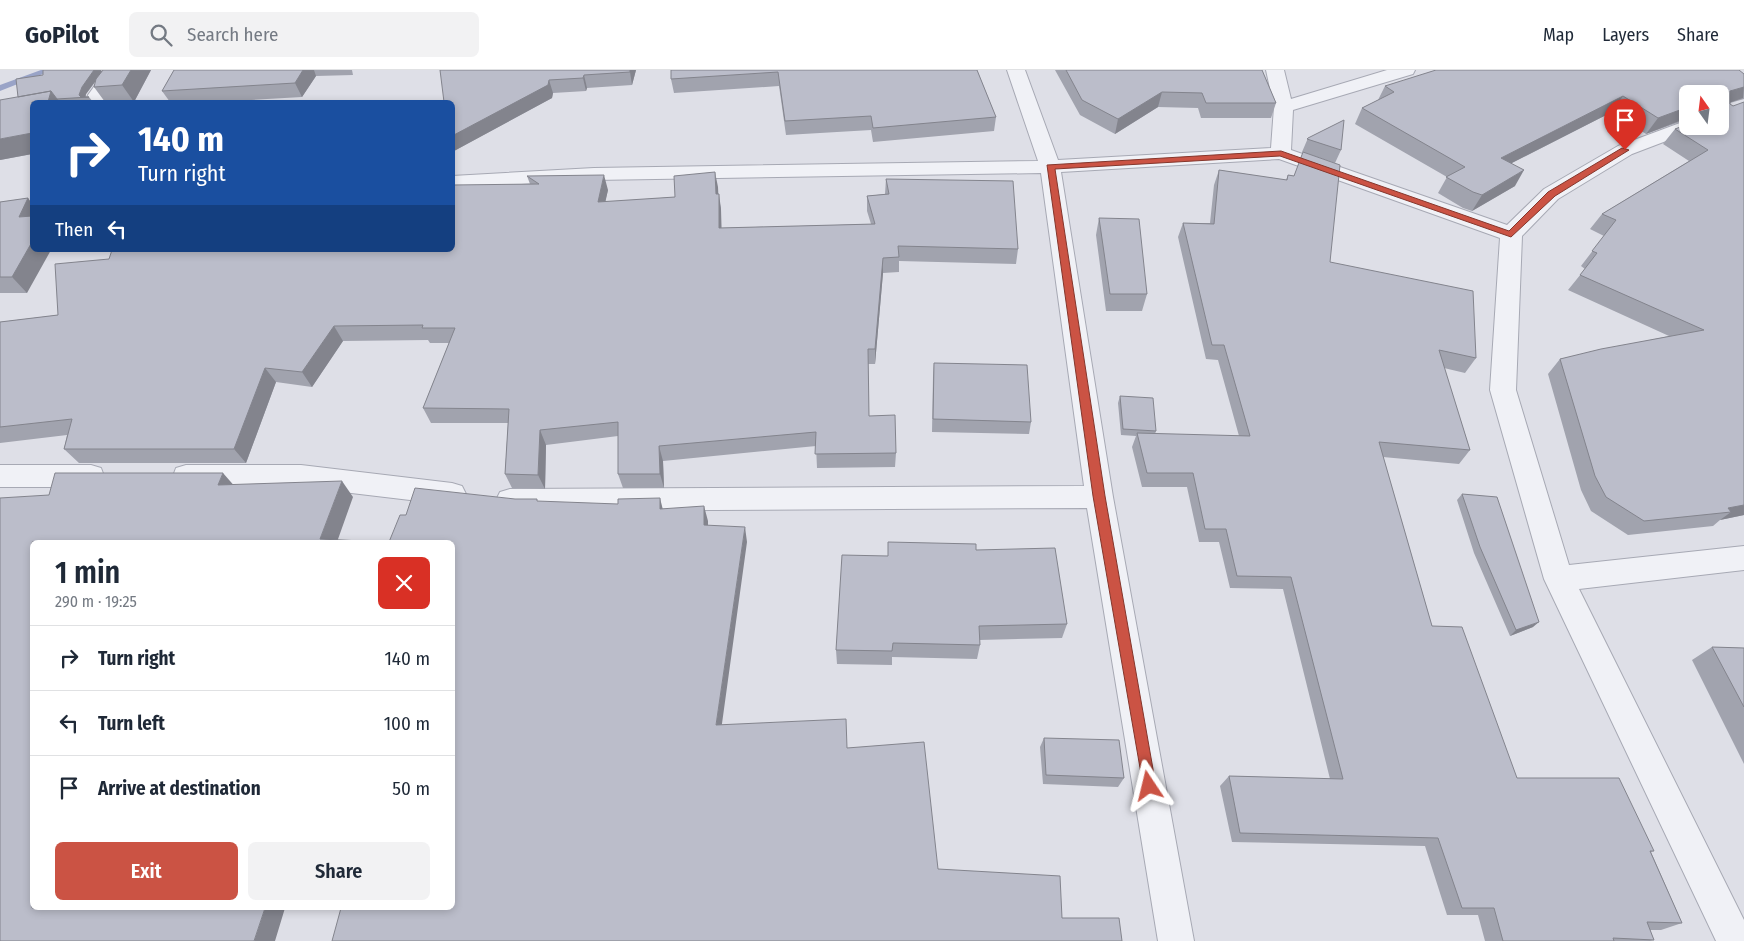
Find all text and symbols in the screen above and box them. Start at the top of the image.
search box [129,12,479,57]
text: GoPilot [25,21,99,49]
icon: search [147,21,175,49]
text: Search here [187,23,279,46]
text: Map [1543,24,1574,46]
text: Layers [1602,24,1649,46]
text: Share [1677,24,1719,46]
north arrow [1679,85,1729,135]
map controls [1679,85,1729,135]
pin [1604,99,1646,150]
icon: arrive [1611,106,1639,134]
text: 140 m [138,118,224,160]
icon: right [55,120,120,185]
text: Turn right [138,160,226,187]
icon: left [103,215,131,243]
text: Then [55,218,93,241]
text: 1 min [55,555,120,591]
button: close [378,557,430,609]
text: 290 m · 19:25 [55,592,137,611]
icon: right [55,644,83,672]
text: Turn right [98,647,175,670]
text: 140 m [384,647,430,670]
icon: left [55,709,83,737]
text: Turn left [98,712,165,735]
text: 100 m [384,712,430,735]
position arrow [1122,759,1174,811]
icon: arrive [55,774,83,802]
text: Arrive at destination [98,777,261,800]
text: 50 m [392,777,430,800]
button: Exit [55,842,238,900]
button: Share [248,842,430,900]

